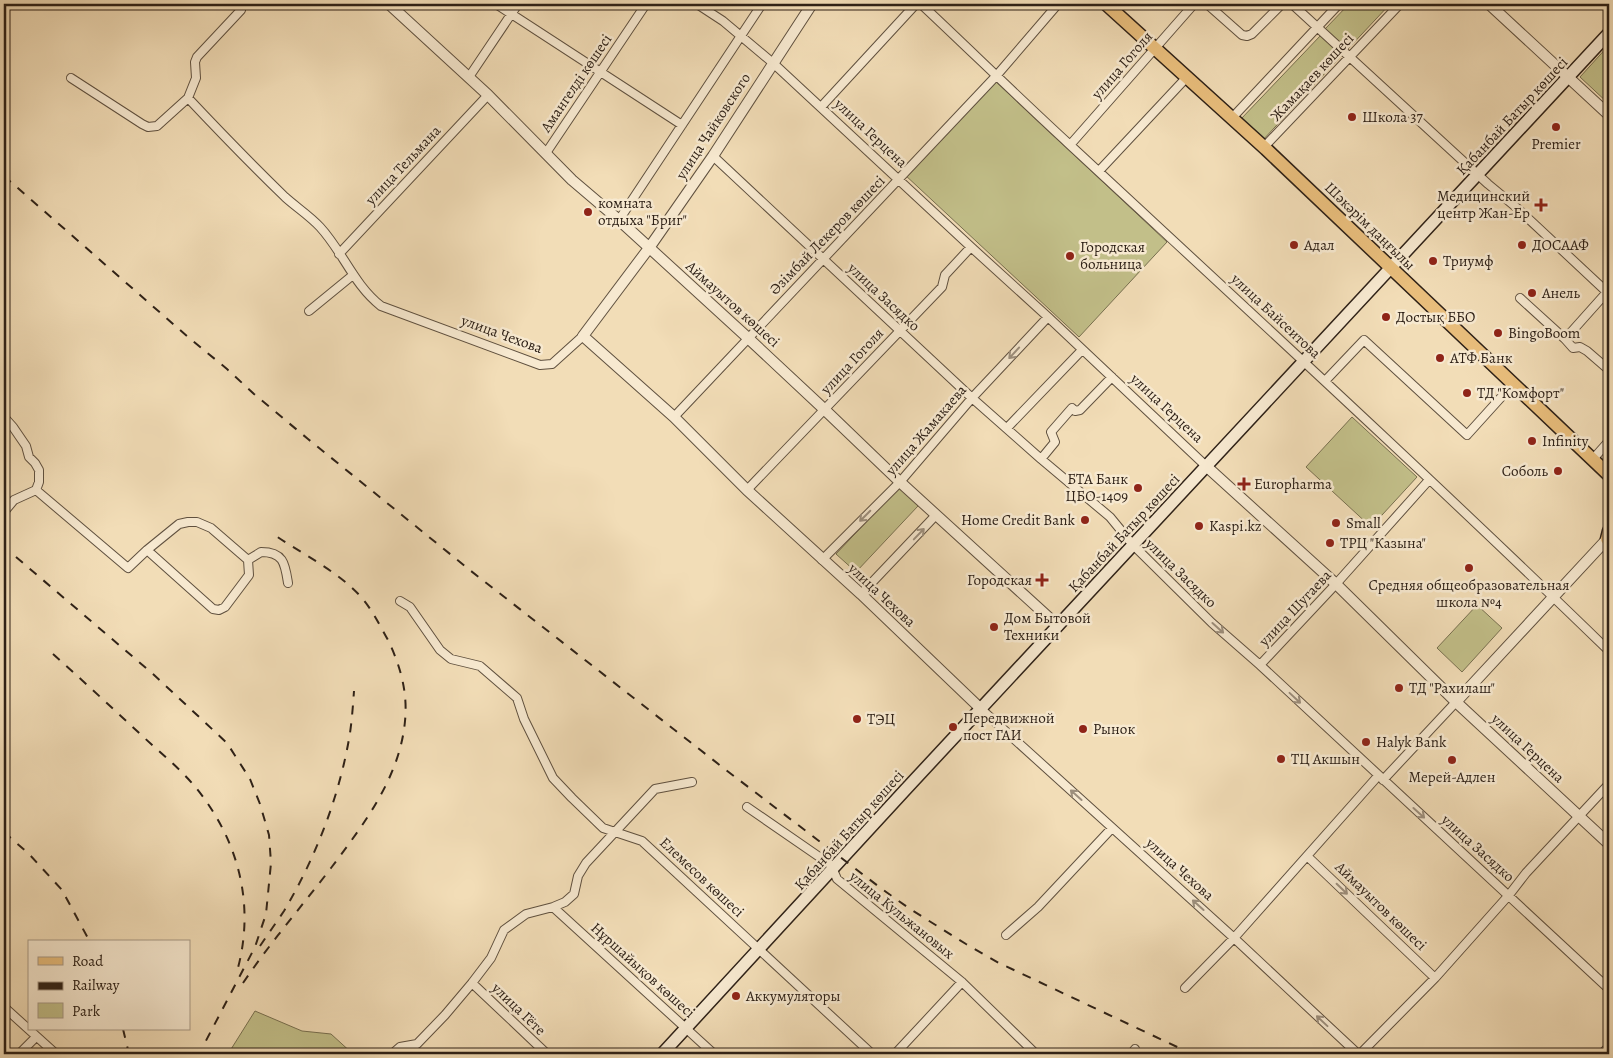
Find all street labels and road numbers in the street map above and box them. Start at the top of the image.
street label: улица Гоголя [1086,27,1157,104]
street label: Жамақаев көшесі [1266,29,1358,125]
street label: Амангелді көшесі [535,30,616,137]
street label: Қабанбай Батыр көшесі [1452,53,1572,179]
street label: улица Чайковского [671,69,755,184]
street label: улица Герцена [829,93,912,172]
street label: улица Тельмана [360,121,445,210]
street label: Әзімбай Лекеров көшесі [765,171,889,299]
street label: Шәкәрім даңғылы [1320,178,1420,274]
street label: Аймауытов көшесі [681,256,784,352]
street label: улица Засядко [843,258,924,336]
street label: улица Байсеитова [1226,268,1325,363]
street label: улица Чехова [458,310,546,358]
street label: улица Гоголя [815,324,888,399]
street label: улица Герцена [1125,368,1208,447]
street label: улица Жамакаева [880,380,971,480]
street label: Қабанбай Батыр көшесі [1064,470,1184,596]
street label: улица Засядко [1140,533,1221,612]
street label: улица Чехова [843,558,920,631]
street label: улица Шугаева [1254,565,1336,651]
street label: улица Герцена [1486,708,1569,787]
street label: Қабанбай Батыр көшесі [790,766,908,894]
street label: улица Засядко [1436,809,1519,886]
street label: улица Чехова [1141,832,1218,905]
street label: Елемесов көшесі [655,833,749,921]
street label: Аймауытов көшесі [1330,856,1431,955]
street label: улица Кульжановых [844,866,959,964]
street label: Нұршайықов көшесі [587,918,699,1022]
street label: улица Гёте [487,978,551,1040]

